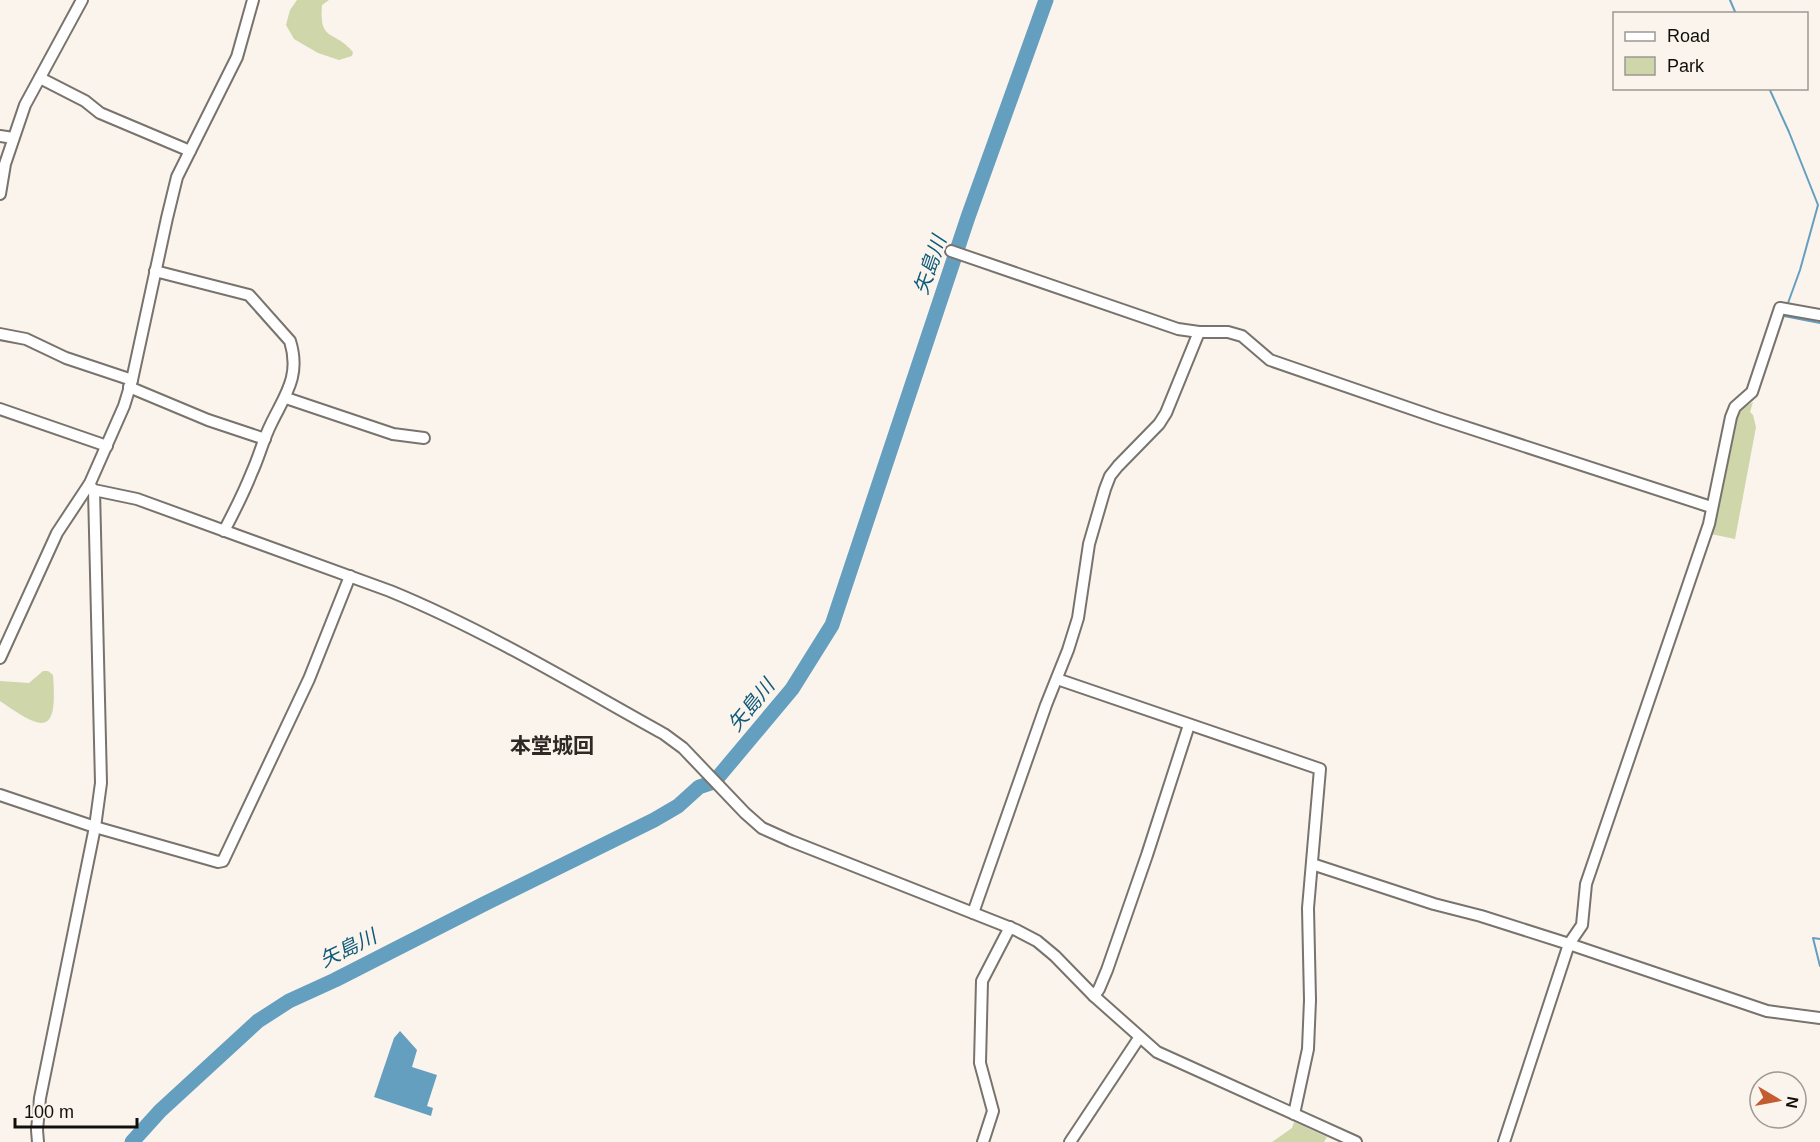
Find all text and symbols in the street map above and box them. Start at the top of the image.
legend [1613,12,1808,90]
text: Road [1667,26,1710,46]
text: Park [1667,56,1705,76]
water label: 矢島川 [910,231,951,297]
water label: 矢島川 [724,673,780,735]
district label: 本堂城回 [510,734,594,757]
water label: 矢島川 [316,924,382,971]
north arrow [1748,1070,1808,1130]
scale bar [15,1091,136,1129]
text: N [1783,1095,1802,1110]
text: 100 m [24,1102,74,1122]

